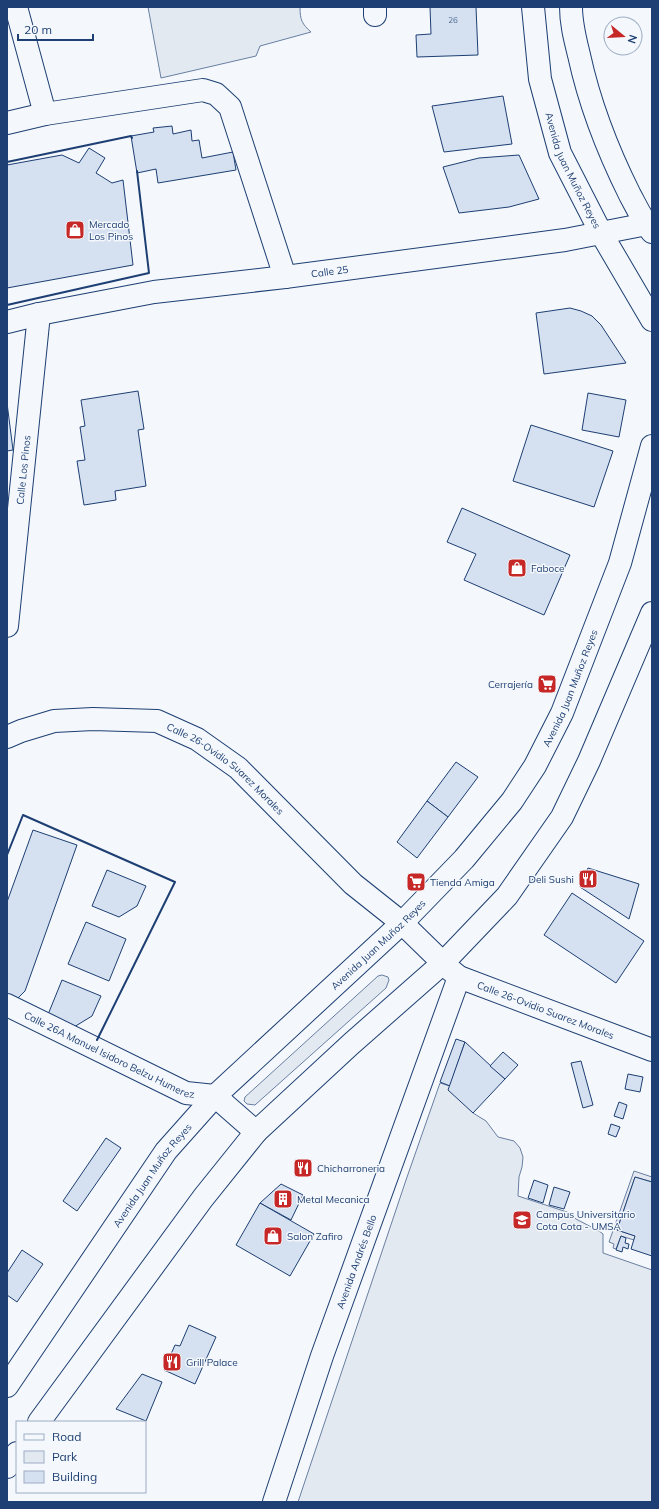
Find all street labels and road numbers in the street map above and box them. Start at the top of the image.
street label: Avenida Juan Muñoz Reyes [542,111,604,231]
street label: Calle 25 [310,263,349,280]
street label: Calle Los Pinos [13,434,34,505]
street label: Avenida Juan Muñoz Reyes [540,628,601,749]
street label: Calle 26-Ovidio Suarez Morales [165,720,287,818]
street label: Avenida Juan Muñoz Reyes [328,897,428,993]
street label: Calle 26-Ovidio Suarez Morales [475,978,616,1042]
street label: Calle 26A Manuel Isidoro Belzu Humerez [22,1008,195,1101]
street label: Avenida Juan Muñoz Reyes [110,1121,195,1230]
street label: Avenida Andrés Bello [334,1213,380,1311]

